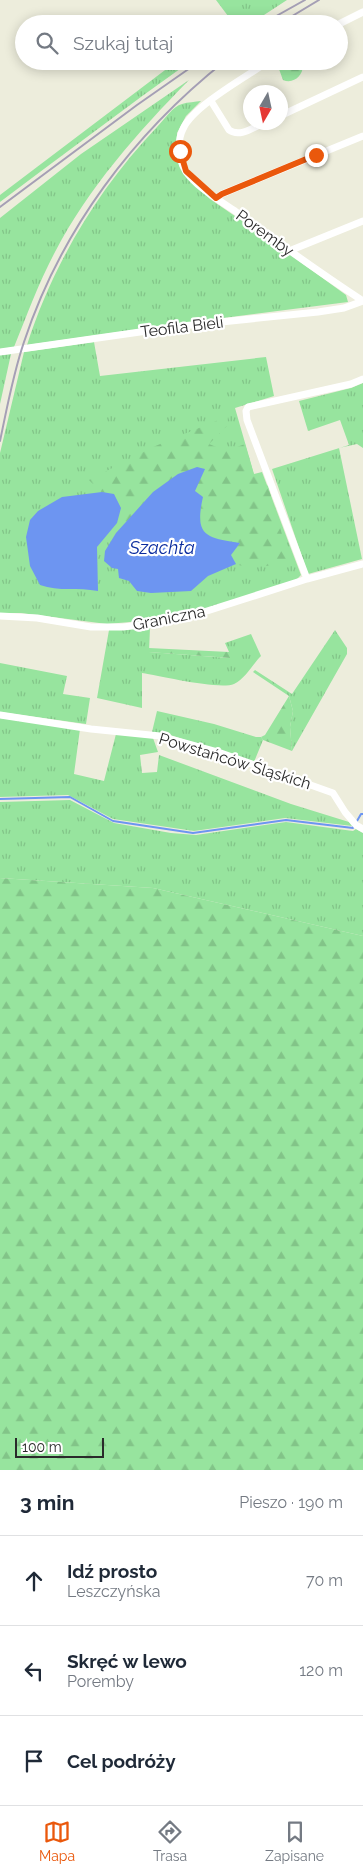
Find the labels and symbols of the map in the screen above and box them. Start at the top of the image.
north arrow [243,85,288,130]
route start [169,140,192,163]
route end [305,144,328,167]
street label: Poremby [232,206,298,261]
street label: Teofila Bieli [139,312,225,342]
water label: Szachta [128,537,195,558]
street label: Graniczna [131,602,207,634]
street label: Powstańców Śląskich [157,728,314,793]
scale bar [15,1435,104,1458]

